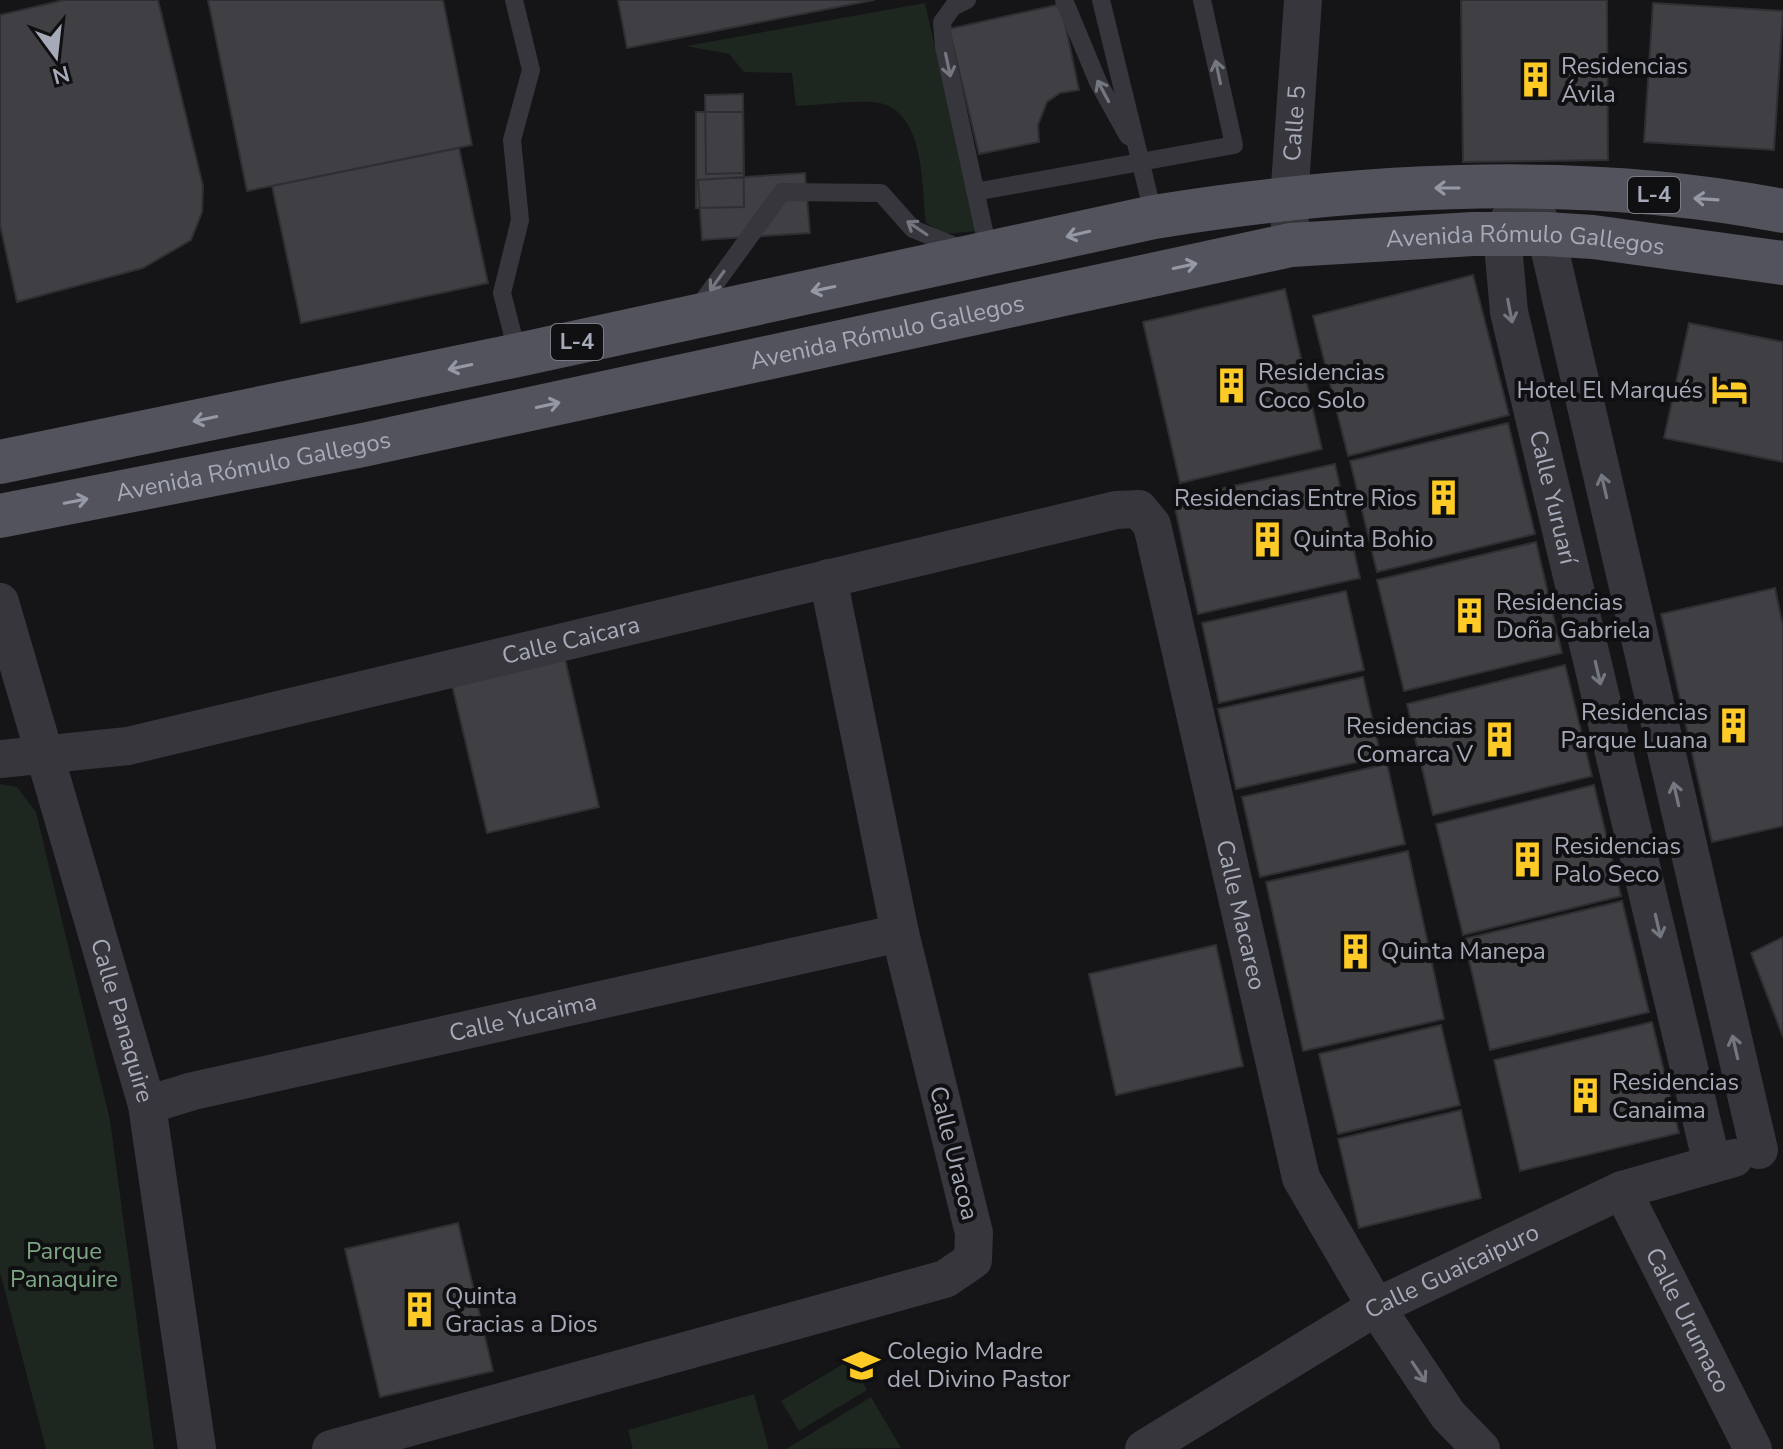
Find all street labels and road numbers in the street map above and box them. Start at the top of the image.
street label: Calle 5 [1276,84,1313,162]
road number: L-4 [1628,177,1680,213]
street label: Avenida Rómulo Gallegos [1385,218,1667,263]
street label: Avenida Rómulo Gallegos [747,287,1027,377]
road number: L-4 [551,324,603,360]
street label: Avenida Rómulo Gallegos [113,423,394,509]
street label: Calle Yuruarí [1522,427,1585,569]
street label: Calle Caicara [499,608,643,672]
street label: Calle Macareo [1208,837,1274,993]
street label: Calle Panaquire [83,935,161,1106]
street label: Calle Yucaima [446,985,600,1049]
street label: Calle Uracoa [922,1083,986,1223]
street label: Calle Guaicaipuro [1359,1216,1544,1326]
street label: Calle Urumaco [1638,1242,1738,1398]

